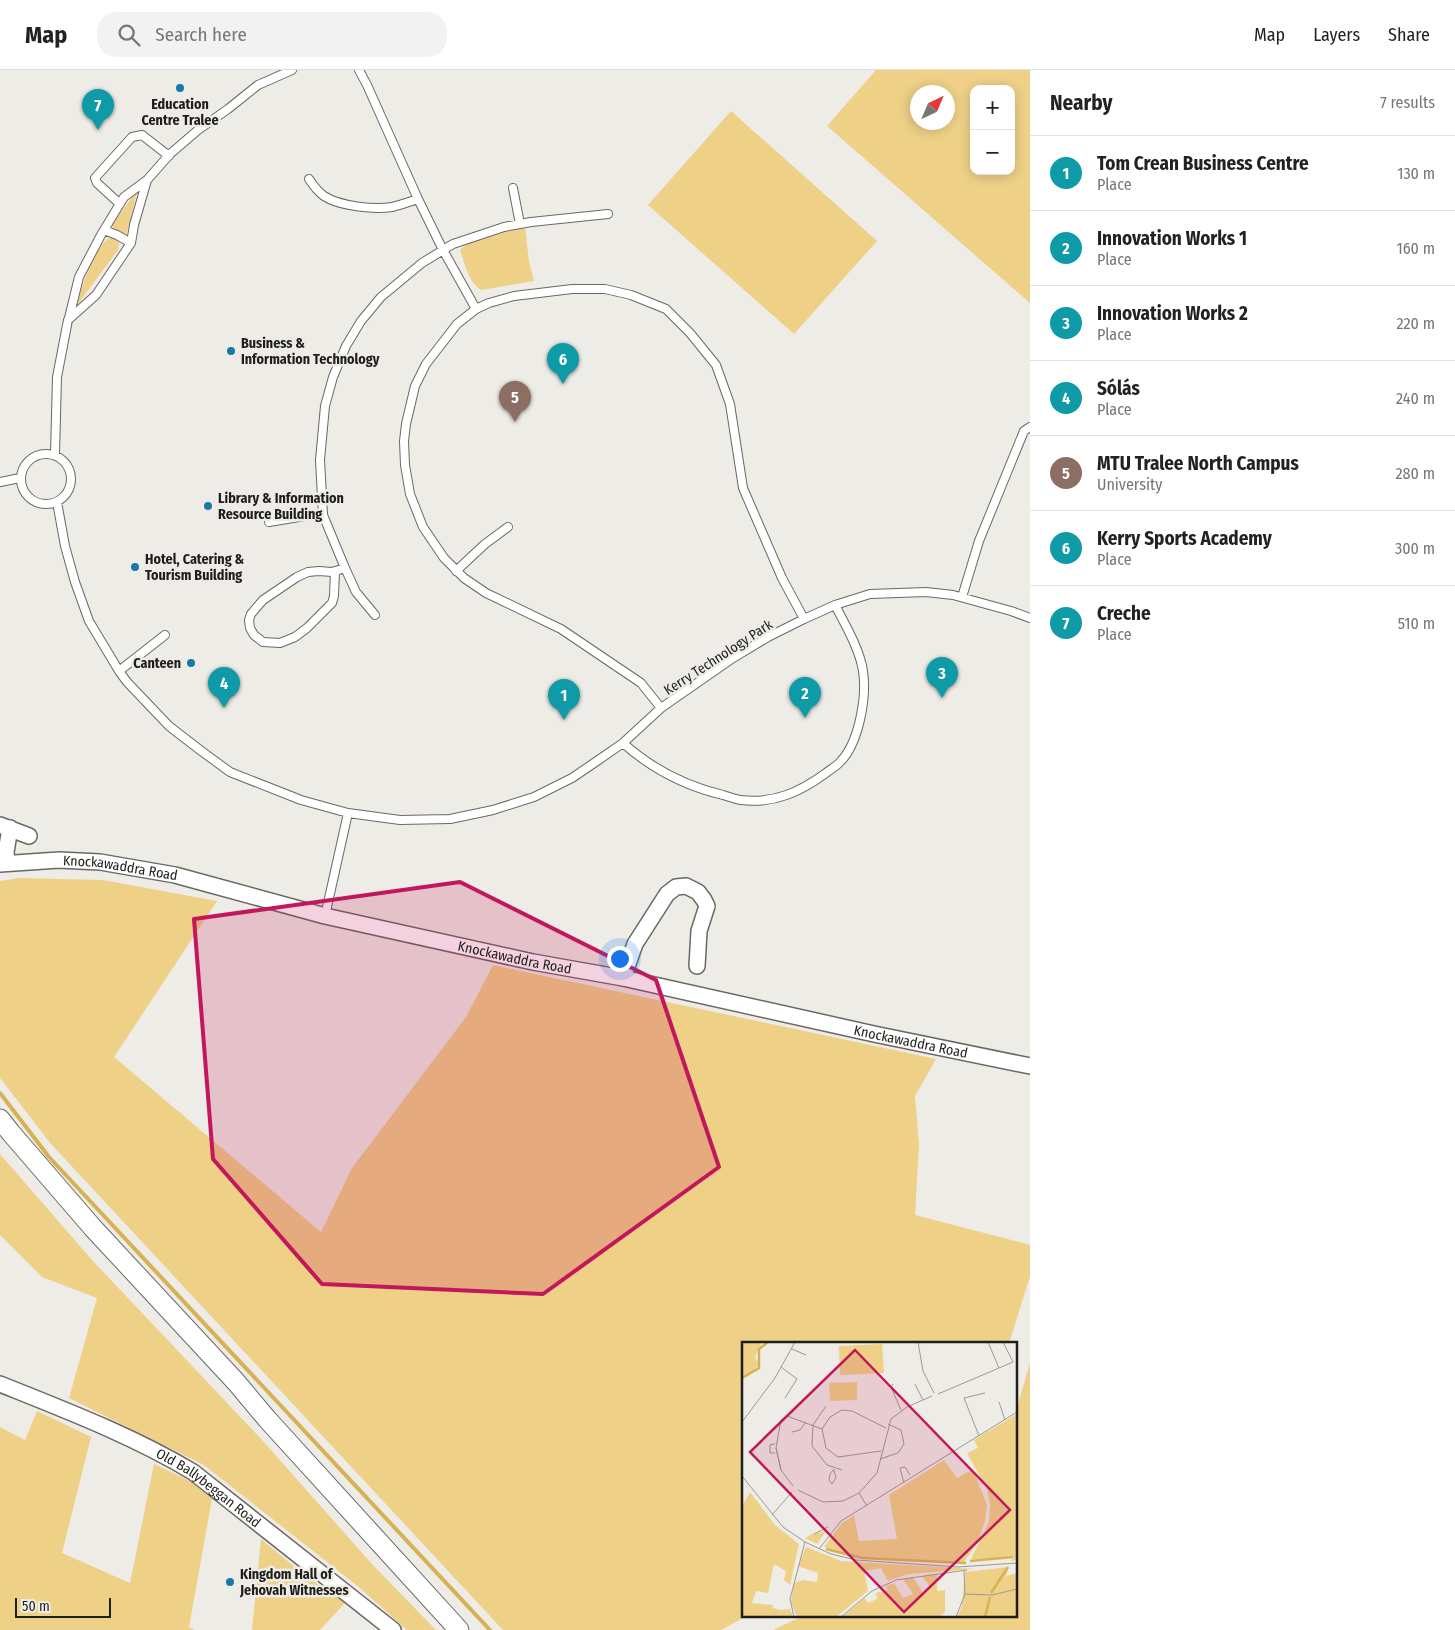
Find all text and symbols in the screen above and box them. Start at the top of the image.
search box [97,12,447,57]
text: Map [25,21,67,49]
icon: search [115,21,143,49]
text: Search here [155,23,247,46]
text: Map [1254,24,1285,46]
text: Layers [1313,24,1360,46]
text: Share [1388,24,1430,46]
marker: Education Centre Tralee [174,82,186,94]
north arrow [910,85,955,130]
map controls [970,85,1015,175]
button: + [970,85,1015,130]
pin: 7 [82,89,114,130]
text: Nearby [1050,90,1112,116]
text: 7 results [1380,93,1435,112]
place label: Education Centre Tralee [141,96,219,129]
button: − [970,130,1015,175]
text: Tom Crean Business Centre [1097,152,1309,175]
text: 1 [1063,164,1069,183]
text: 130 m [1397,164,1435,183]
text: Place [1097,175,1132,194]
text: Innovation Works 1 [1097,227,1247,250]
text: 2 [1062,239,1070,258]
text: 160 m [1396,239,1435,258]
text: Place [1097,250,1132,269]
text: Innovation Works 2 [1097,302,1248,325]
text: 3 [1062,314,1070,333]
text: 220 m [1396,314,1435,333]
text: Place [1097,325,1132,344]
place label: Business & Information Technology [241,335,380,368]
pin: 6 [547,343,579,384]
marker: Business & Information Technology [225,345,237,357]
text: Sólás [1097,377,1140,400]
pin: 5 [499,381,531,422]
text: 4 [1062,389,1070,408]
text: 240 m [1396,389,1435,408]
text: Place [1097,400,1132,419]
text: MTU Tralee North Campus [1097,452,1299,475]
text: 5 [1062,464,1070,483]
text: 280 m [1396,464,1435,483]
text: University [1097,475,1162,494]
place label: Library & Information Resource Building [218,490,344,523]
marker: Library & Information Resource Building [202,500,214,512]
text: Kerry Sports Academy [1097,527,1272,550]
text: 6 [1062,539,1070,558]
text: 300 m [1395,539,1435,558]
text: Place [1097,550,1132,569]
place label: Hotel, Catering & Tourism Building [145,551,245,584]
marker: Hotel, Catering & Tourism Building [129,561,141,573]
text: Creche [1097,602,1151,625]
text: 7 [1063,614,1069,633]
text: 510 m [1398,614,1435,633]
street label: Kerry Technology Park [661,616,776,699]
text: Place [1097,625,1132,644]
place label: Canteen [133,655,181,672]
marker: Canteen [185,657,197,669]
pin: 3 [926,657,958,698]
pin: 4 [208,667,240,708]
pin: 2 [789,677,821,718]
pin: 1 [548,679,580,720]
street label: Knockawaddra Road [62,852,179,884]
street label: Knockawaddra Road [456,938,573,978]
your location [607,946,633,972]
street label: Knockawaddra Road [852,1022,969,1062]
inset map [742,1342,1018,1618]
street label: Old Ballybeggan Road [153,1445,264,1531]
place label: Kingdom Hall of Jehovah Witnesses [239,1566,349,1599]
marker: Kingdom Hall of Jehovah Witnesses [224,1576,236,1588]
scale bar [15,1595,111,1618]
text: 50 m [22,1598,50,1615]

